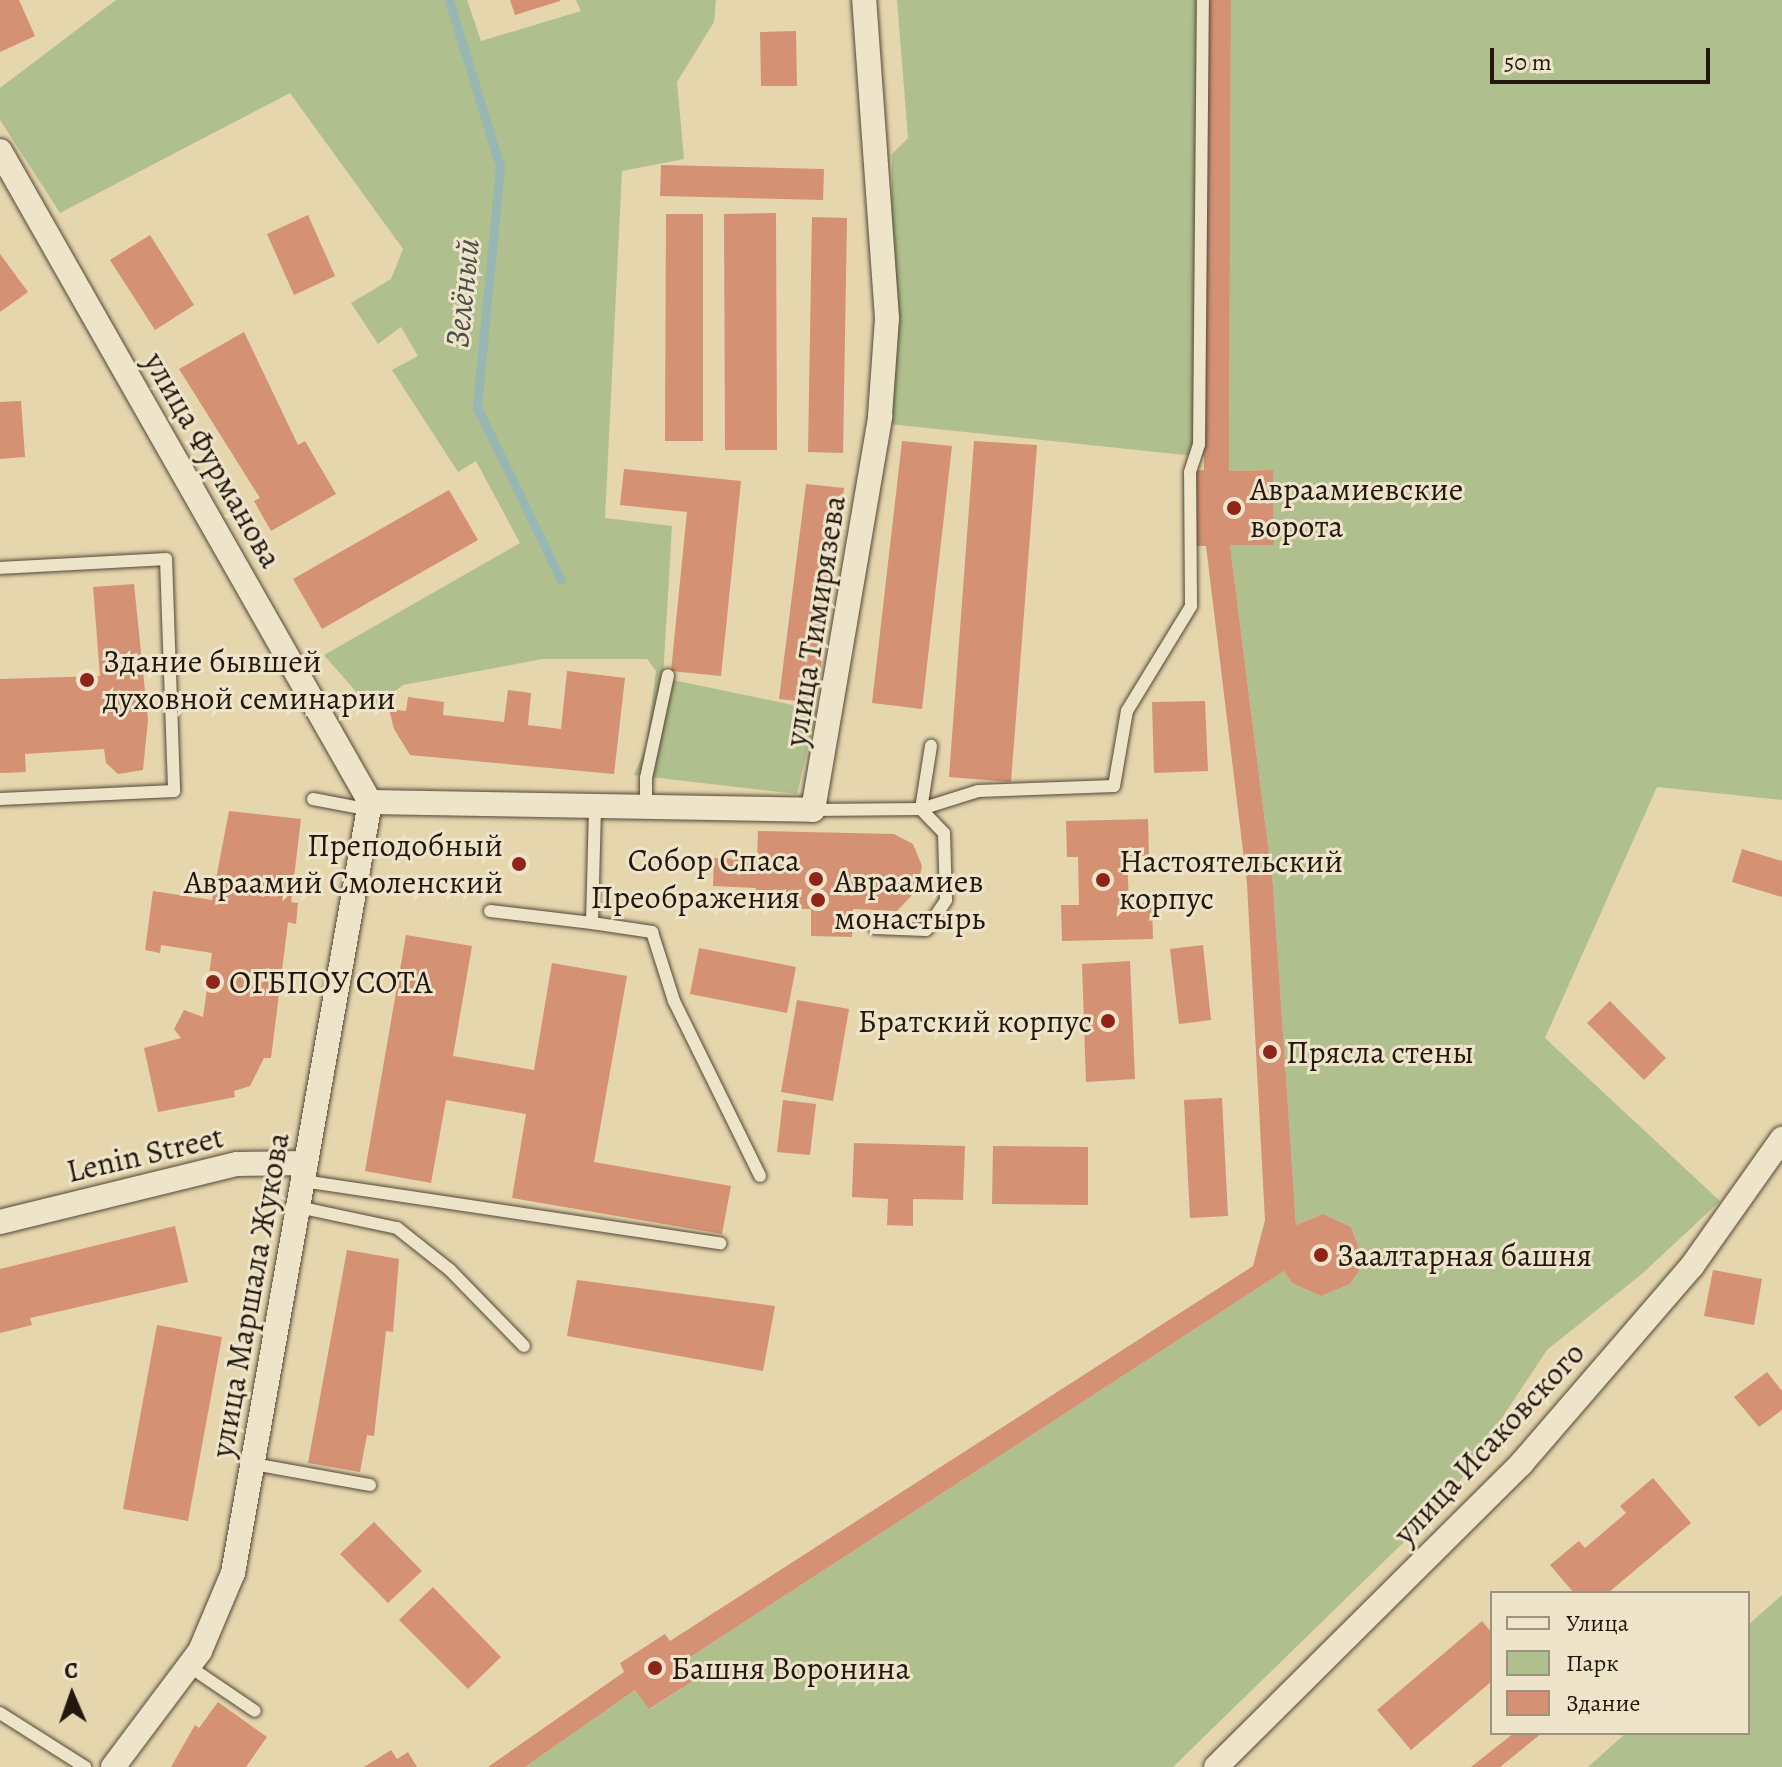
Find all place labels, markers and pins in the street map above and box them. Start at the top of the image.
place label: Авраамиевские ворота [1250,471,1463,546]
marker: Авраамиевские ворота [1225,499,1243,517]
place label: Здание бывшей духовной семинарии [103,643,395,718]
marker: Здание бывшей духовной семинарии [78,671,96,689]
place label: Преподобный Авраамий Смоленский [184,827,503,902]
place label: Собор Спаса Преображения [590,842,800,917]
place label: Настоятельский корпус [1119,843,1343,918]
marker: Преподобный Авраамий Смоленский [510,855,528,873]
place label: Авраамиев монастырь [834,863,985,938]
marker: Собор Спаса Преображения [807,870,825,888]
marker: Настоятельский корпус [1094,871,1112,889]
marker: Авраамиев монастырь [809,891,827,909]
place label: ОГБПОУ СОТА [229,963,432,1001]
marker: ОГБПОУ СОТА [204,973,222,991]
place label: Братский корпус [858,1002,1092,1040]
marker: Братский корпус [1099,1012,1117,1030]
place label: Прясла стены [1286,1033,1474,1071]
marker: Прясла стены [1261,1043,1279,1061]
place label: Заалтарная башня [1337,1236,1592,1274]
marker: Заалтарная башня [1312,1246,1330,1264]
place label: Башня Воронина [671,1649,910,1687]
marker: Башня Воронина [646,1659,664,1677]

